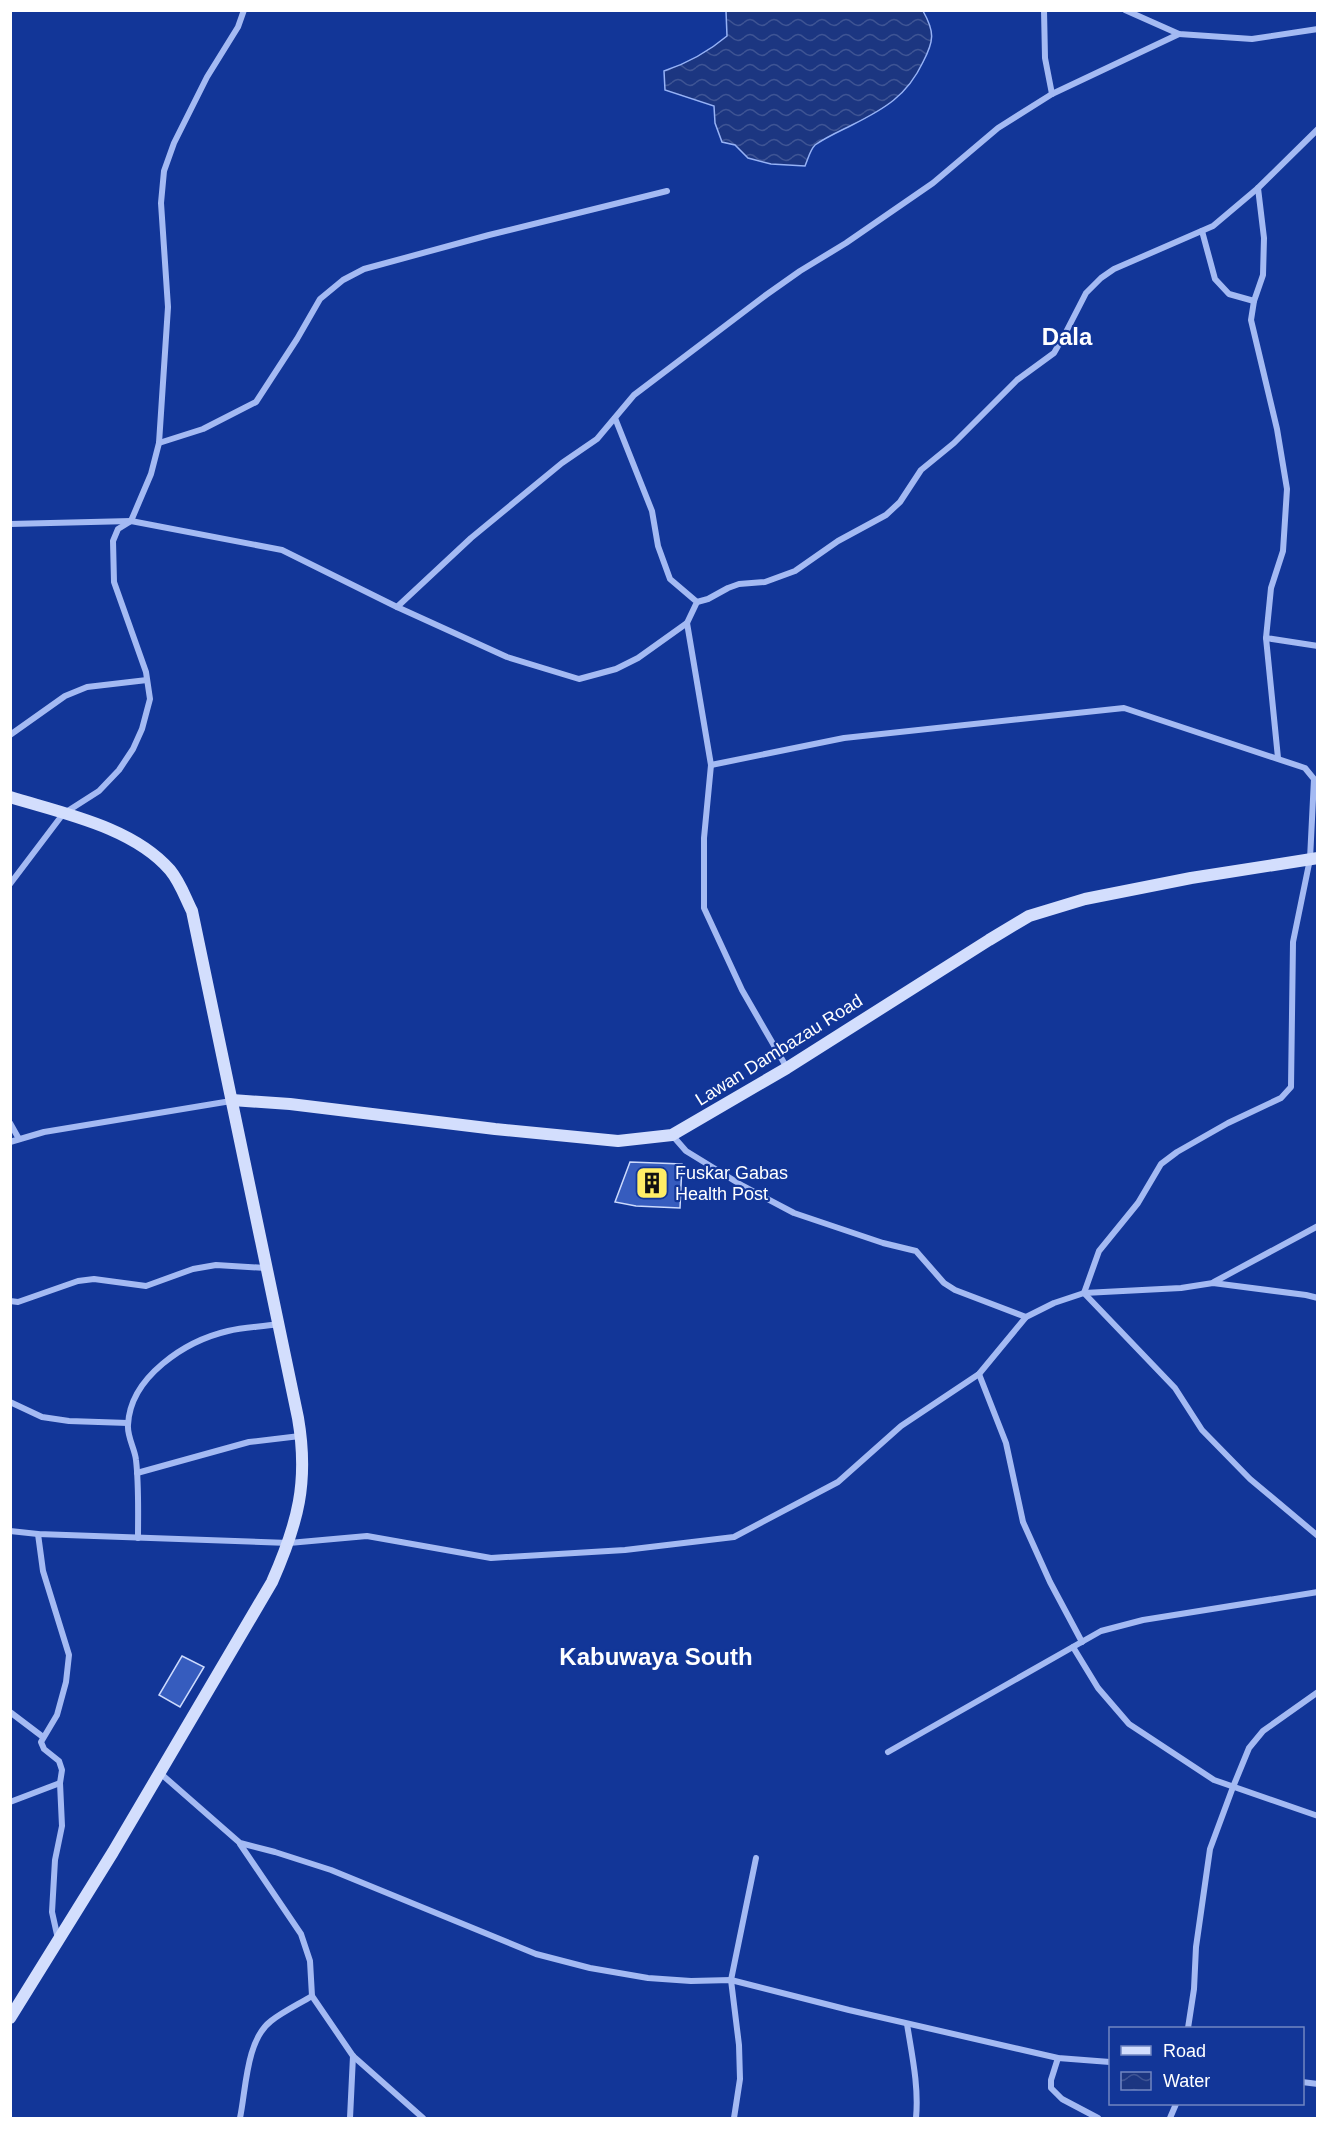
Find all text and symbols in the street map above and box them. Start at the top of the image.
district label: Dala [1042,323,1093,350]
street label: Lawan Dambazau Road [692,990,866,1110]
place label: Fuskar Gabas Health Post [675,1163,788,1204]
building icon: Fuskar Gabas Health Post [634,1165,670,1201]
district label: Kabuwaya South [559,1643,753,1670]
legend [1109,2027,1304,2105]
text: Road [1163,2041,1206,2061]
text: Water [1163,2071,1210,2091]

